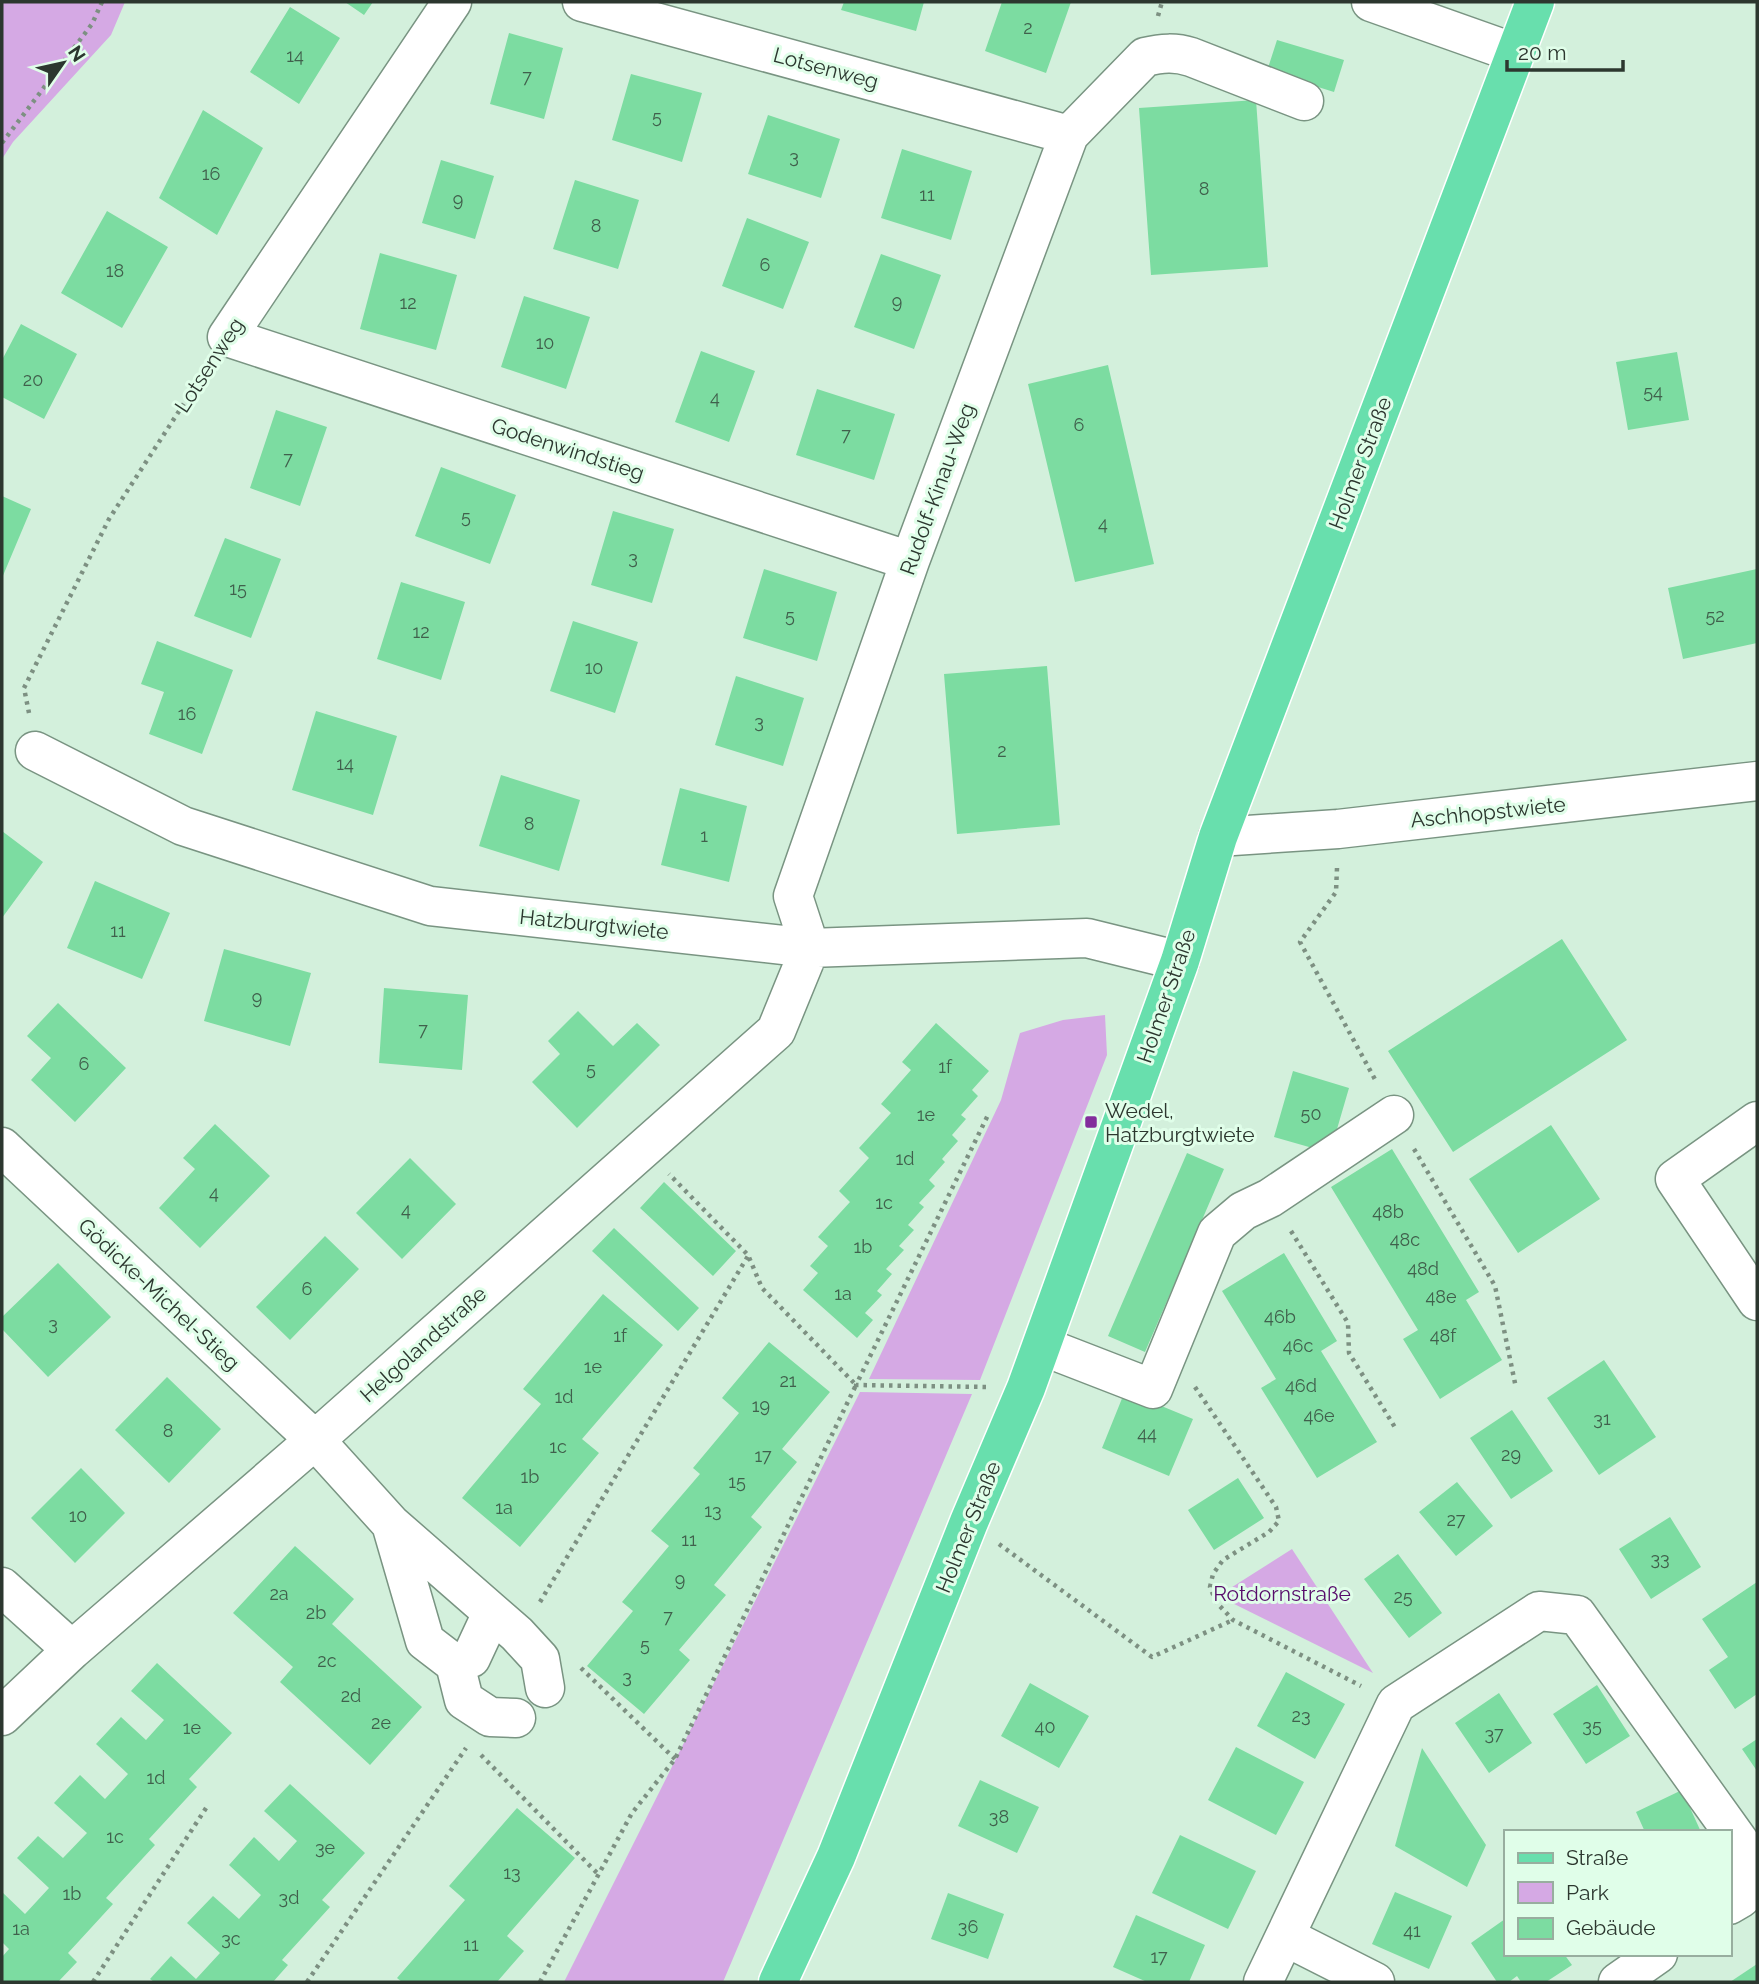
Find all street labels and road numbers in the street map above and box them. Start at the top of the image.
street label: Lotsenweg [771,42,881,94]
street label: Lotsenweg [169,313,249,417]
street label: Holmer Straße [1323,393,1397,533]
street label: Rudolf-Kinau-Weg [894,400,980,578]
street label: Godenwindstieg [489,413,647,485]
street label: Aschhopstwiete [1409,791,1567,833]
street label: Hatzburgtwiete [518,904,670,944]
street label: Holmer Straße [1131,926,1201,1066]
street label: Gödicke-Michel-Stieg [73,1213,245,1375]
street label: Helgolandstraße [355,1281,491,1407]
street label: Holmer Straße [930,1458,1006,1596]

